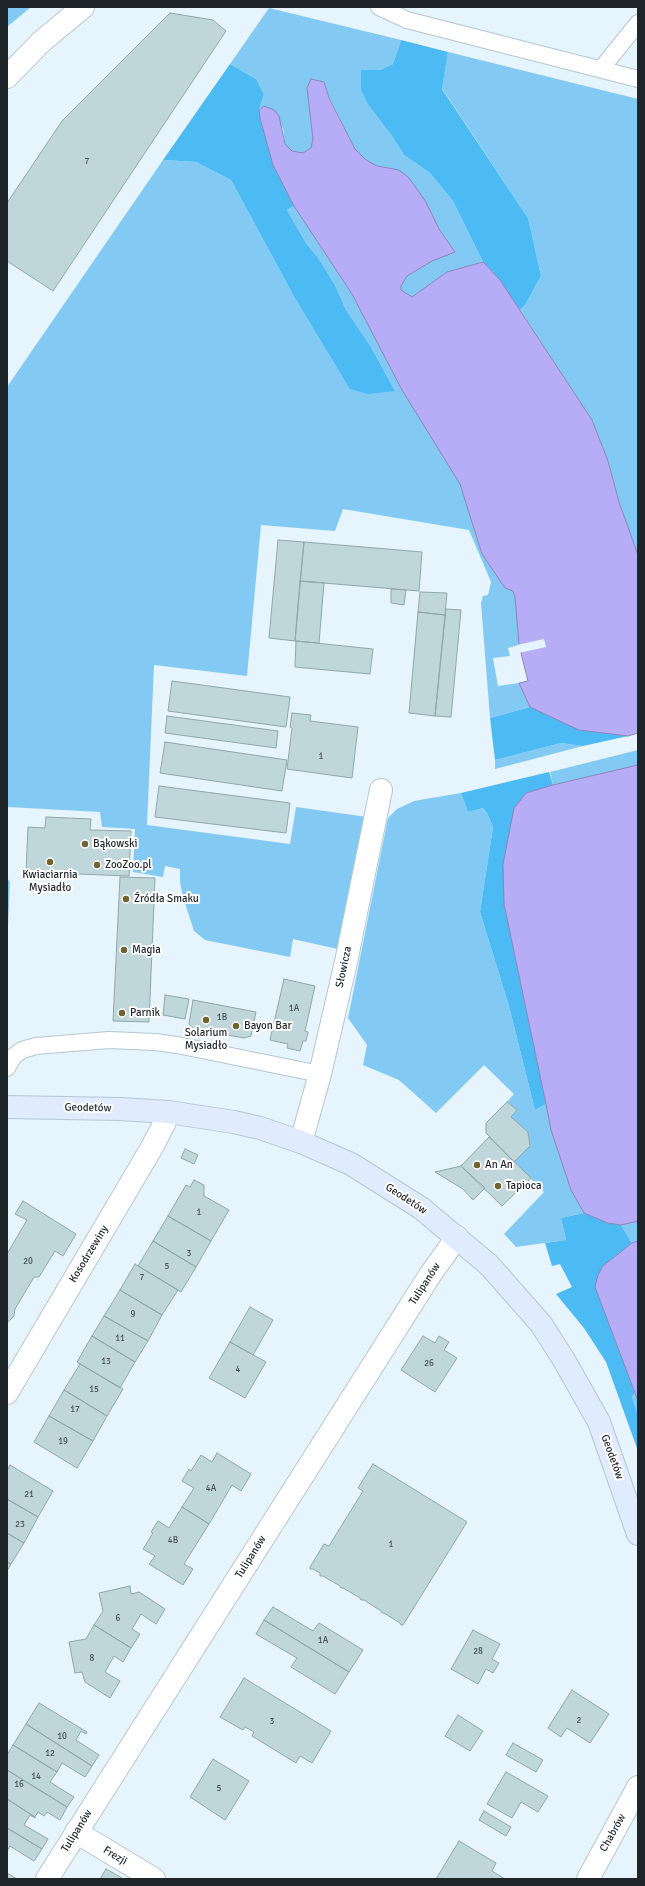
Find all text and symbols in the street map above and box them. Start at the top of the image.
house number: 7 [85,157,89,167]
house number: 1 [319,752,323,762]
place label: Bąkowski [93,837,137,851]
marker: Bąkowski [80,839,90,849]
marker: Kwiaciarnia Mysiadło [45,857,55,867]
place label: ZooZoo.pl [105,858,152,872]
marker: ZooZoo.pl [92,860,102,870]
place label: Kwiaciarnia Mysiadło [22,868,78,894]
place label: Źródła Smaku [134,892,199,906]
marker: Źródła Smaku [121,894,131,904]
place label: Magia [132,943,161,957]
marker: Magia [119,945,129,955]
street label: Słowicza [333,945,355,989]
house number: 1A [289,1004,299,1014]
place label: Parnik [130,1006,160,1020]
marker: Parnik [117,1008,127,1018]
house number: 1B [217,1013,227,1023]
marker: Solarium Mysiadło [201,1015,211,1025]
place label: Bayon Bar [244,1019,292,1033]
marker: Bayon Bar [231,1021,241,1031]
place label: Solarium Mysiadło [185,1026,227,1052]
street label: Geodetów [64,1101,112,1115]
place label: An An [485,1158,513,1172]
marker: An An [472,1160,482,1170]
place label: Tapioca [506,1179,541,1193]
street label: Geodetów [383,1181,429,1217]
marker: Tapioca [493,1181,503,1191]
house number: 1 [197,1208,201,1218]
street label: Kosodrzewiny [67,1223,111,1285]
house number: 3 [187,1249,191,1259]
house number: 20 [23,1257,33,1267]
street label: Tulipanów [406,1260,444,1308]
house number: 5 [165,1262,169,1272]
house number: 7 [140,1273,144,1283]
house number: 9 [131,1310,135,1320]
house number: 11 [115,1334,125,1344]
house number: 13 [101,1357,111,1367]
house number: 26 [424,1359,434,1369]
house number: 4 [236,1365,240,1375]
house number: 15 [89,1385,99,1395]
house number: 17 [70,1405,80,1415]
street label: Geodetów [598,1433,626,1481]
house number: 19 [58,1437,68,1447]
house number: 4A [206,1484,216,1494]
house number: 21 [24,1490,34,1500]
house number: 23 [15,1520,25,1530]
street label: Tulipanów [233,1533,269,1581]
house number: 4B [168,1536,178,1546]
house number: 1 [389,1540,393,1550]
house number: 6 [116,1614,120,1624]
house number: 1A [318,1636,328,1646]
house number: 28 [473,1647,483,1657]
house number: 8 [90,1654,94,1664]
house number: 2 [577,1716,581,1726]
house number: 3 [270,1717,274,1727]
house number: 10 [57,1732,67,1742]
house number: 12 [45,1749,55,1759]
house number: 14 [31,1772,41,1782]
house number: 16 [14,1780,24,1790]
house number: 5 [217,1784,221,1794]
street label: Tulipanów [59,1807,95,1855]
street label: Chabrów [597,1812,629,1854]
street label: Frezji [101,1844,129,1868]

